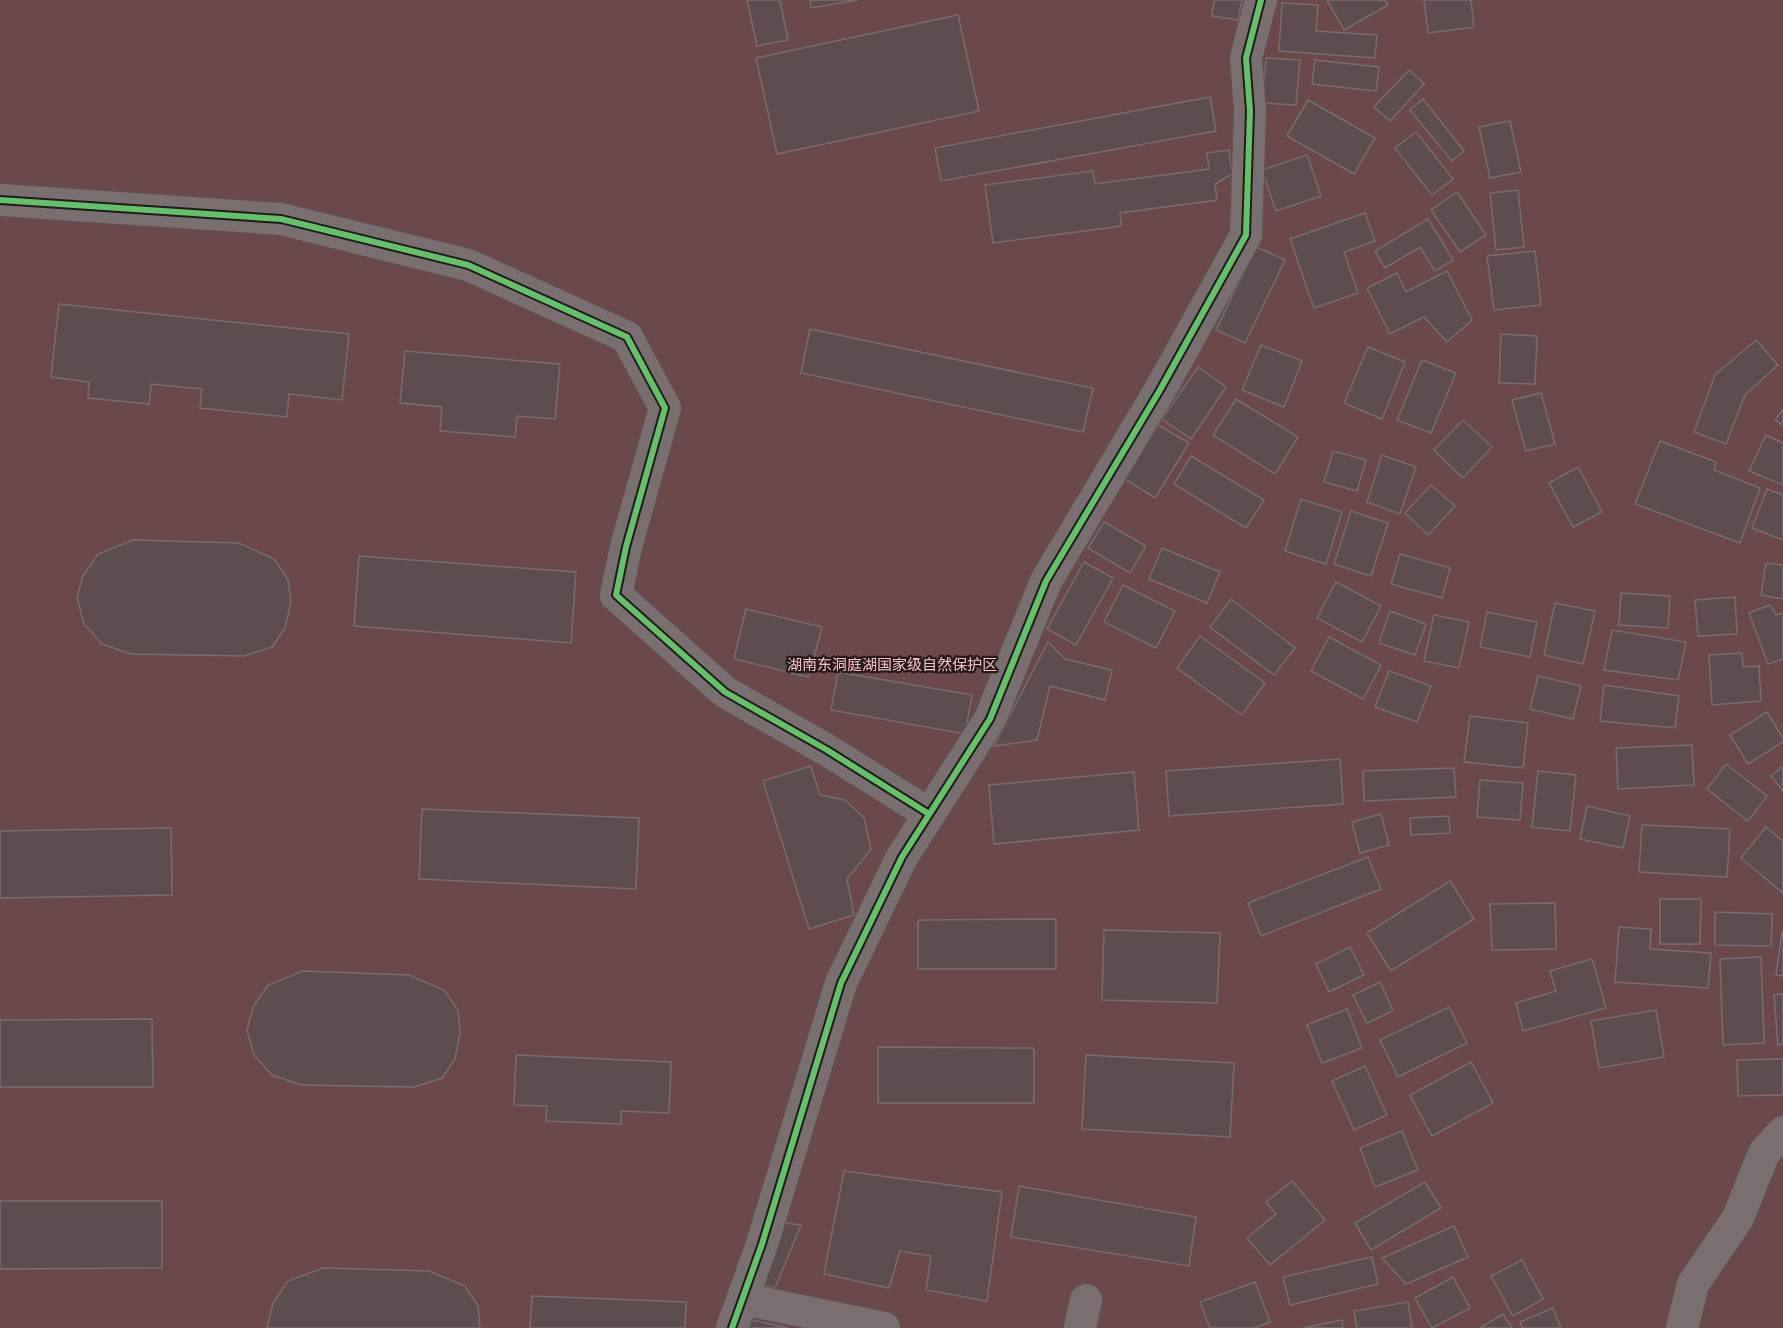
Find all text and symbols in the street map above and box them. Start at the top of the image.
park label: 湖南东洞庭湖国家级自然保护区 [787,656,997,673]

